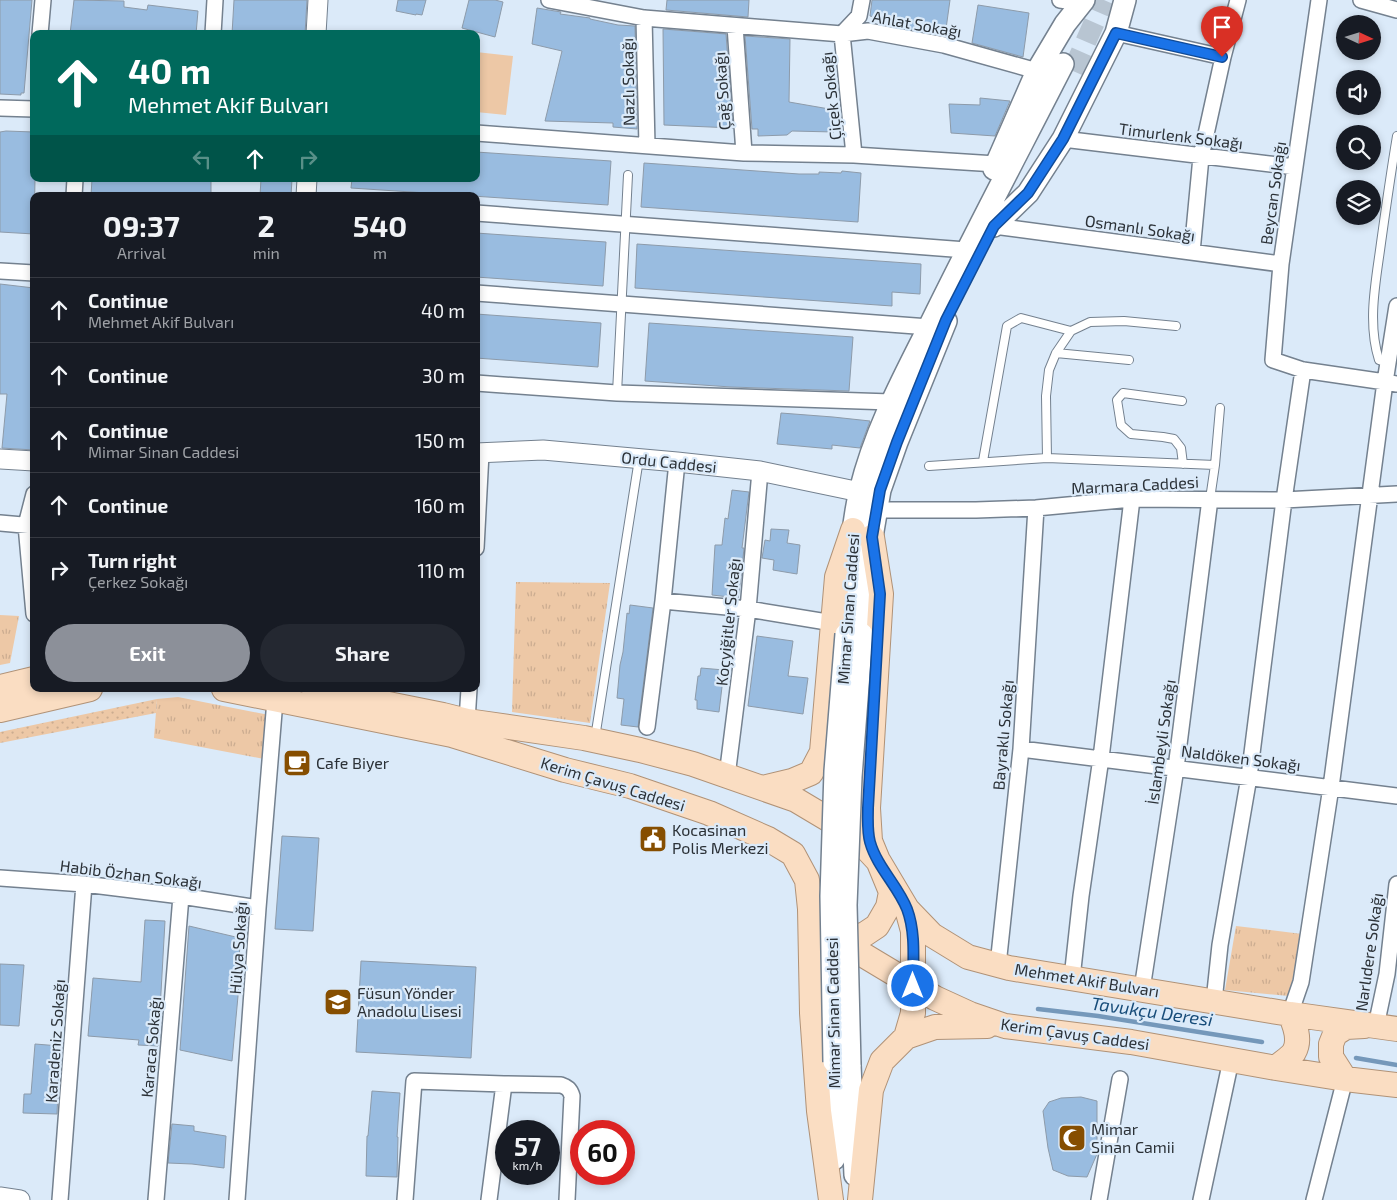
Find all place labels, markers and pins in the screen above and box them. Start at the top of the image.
pin [1201,6,1243,57]
cafe icon: Cafe Biyer [282,748,312,778]
place label: Cafe Biyer [316,753,390,772]
place label: Kocasinan Polis Merkezi [672,820,769,857]
public building icon: Kocasinan Polis Merkezi [638,824,668,854]
place label: Füsun Yönder Anadolu Lisesi [357,983,462,1020]
school or university icon: Füsun Yönder Anadolu Lisesi [323,987,353,1017]
place label: Mimar Sinan Camii [1091,1119,1175,1156]
mosque icon: Mimar Sinan Camii [1057,1123,1087,1153]

